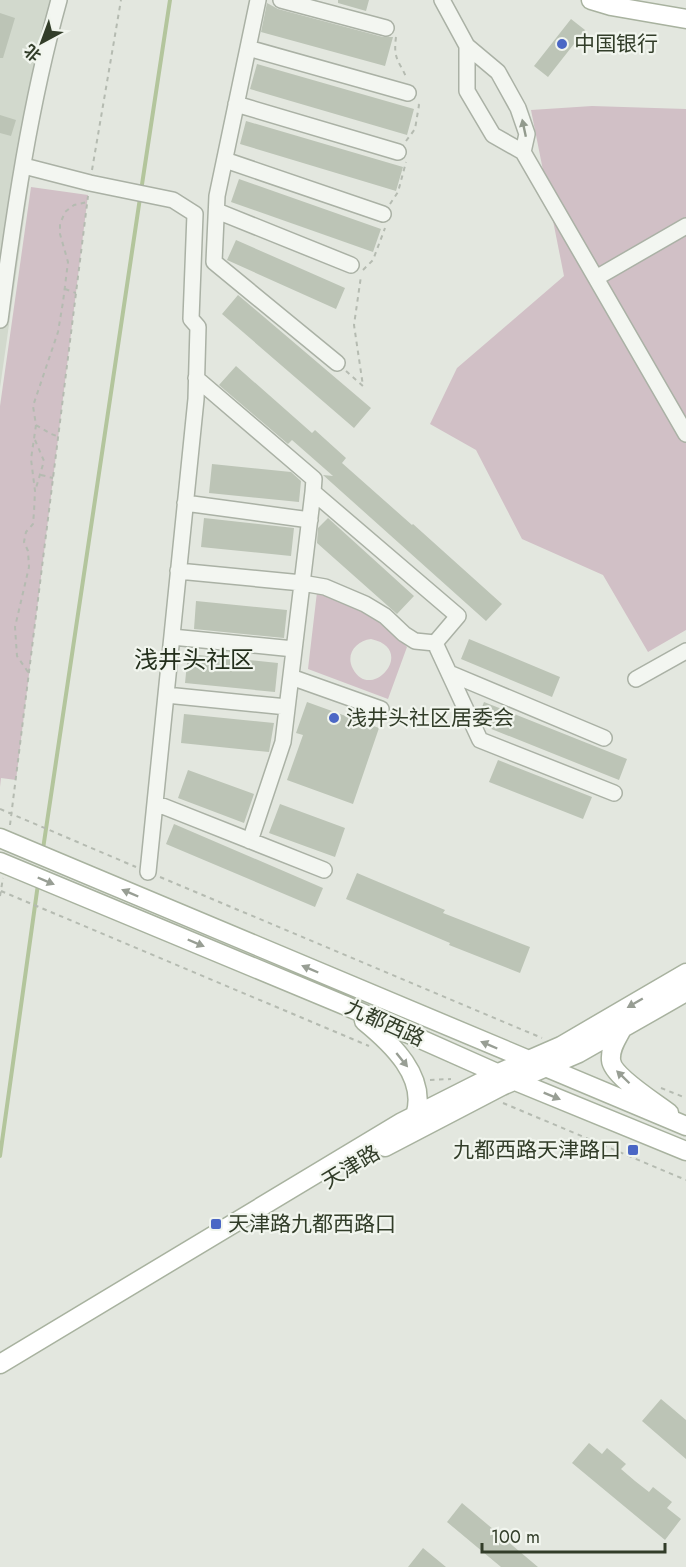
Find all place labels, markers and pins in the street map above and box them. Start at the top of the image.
place label: 中国银行 [574,29,658,59]
marker: 中国银行 [555,37,569,51]
place label: 浅井头社区居委会 [346,703,514,733]
marker: 浅井头社区居委会 [327,711,341,725]
place label: 九都西路天津路口 [453,1135,621,1165]
marker: 九都西路天津路口 [626,1143,640,1157]
place label: 天津路九都西路口 [228,1209,396,1239]
marker: 天津路九都西路口 [209,1217,223,1231]

